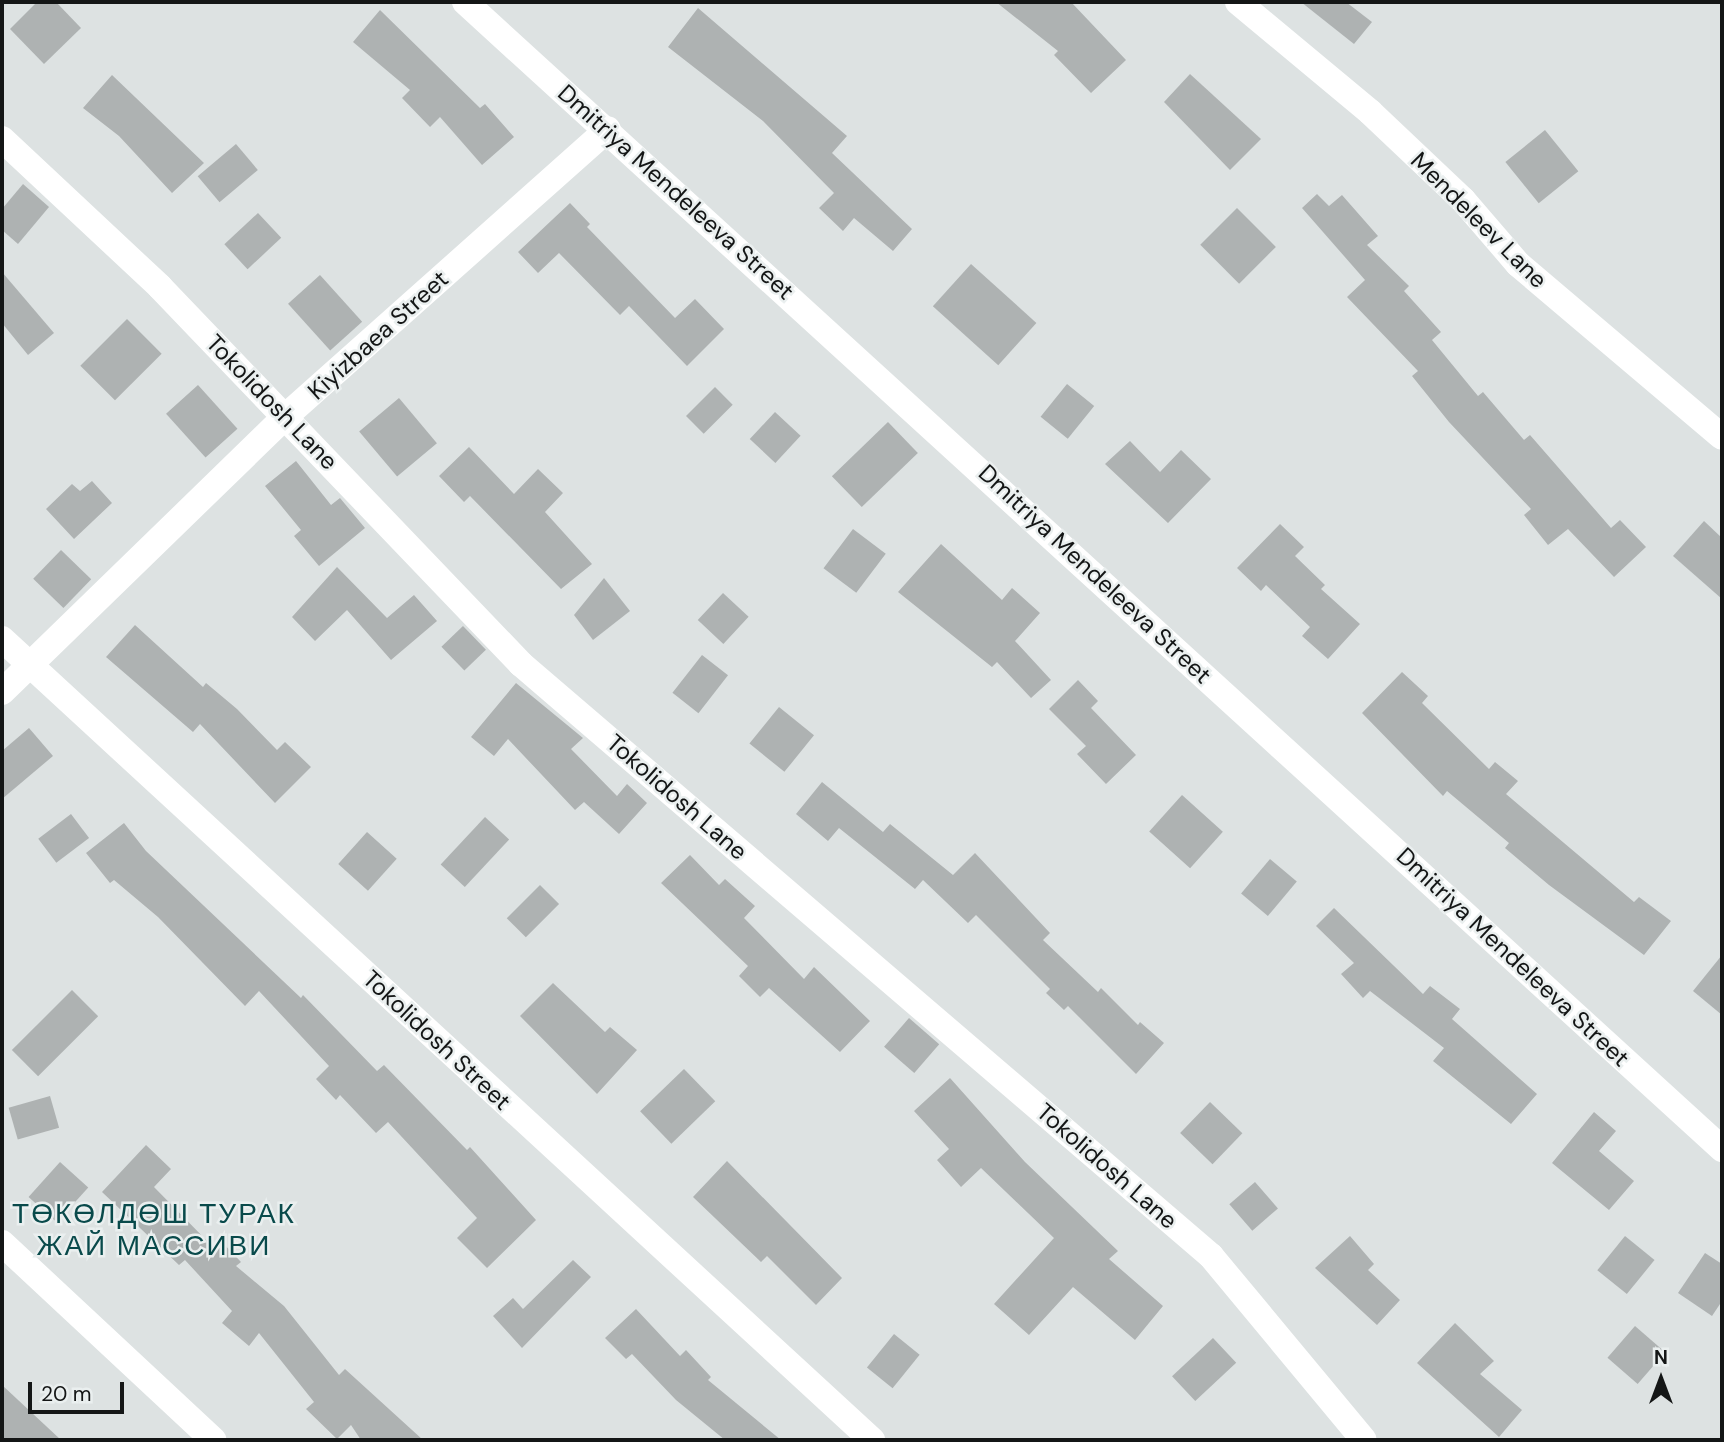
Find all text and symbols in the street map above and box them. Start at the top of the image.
street label: Dmitriya Mendeleeva Street [552,78,800,306]
street label: Mendeleev Lane [1405,146,1553,294]
street label: Kiyizbaea Street [302,264,454,406]
street label: Tokolidosh Lane [200,328,344,476]
street label: Dmitriya Mendeleeva Street [973,459,1217,689]
street label: Tokolidosh Lane [601,728,753,866]
street label: Dmitriya Mendeleeva Street [1391,842,1635,1072]
street label: Tokolidosh Street [357,964,517,1116]
street label: Tokolidosh Lane [1031,1097,1183,1235]
district label: ТӨКӨЛДӨШ ТУРАК ЖАЙ МАССИВИ [14,1197,294,1263]
north arrow [1626,1344,1696,1414]
text: N [1654,1345,1668,1370]
scale bar [32,1368,128,1412]
text: 20 m [41,1380,92,1408]

